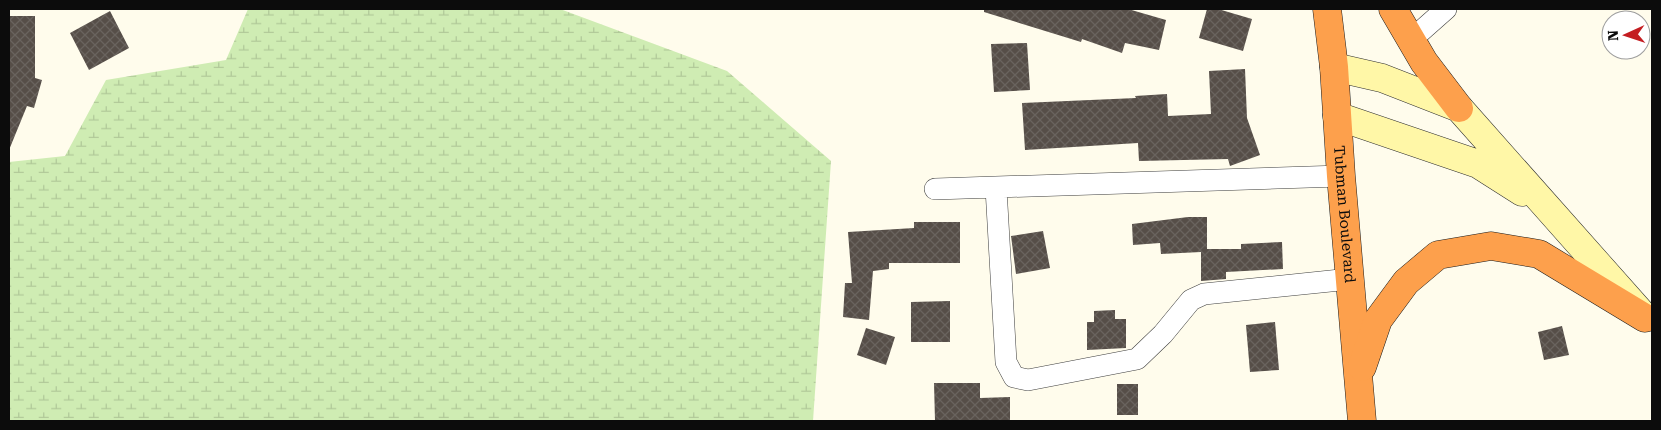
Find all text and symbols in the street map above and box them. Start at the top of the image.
north arrow [1601,10,1651,60]
text: N [1605,30,1621,41]
street label: Tubman Boulevard [1330,145,1359,284]

